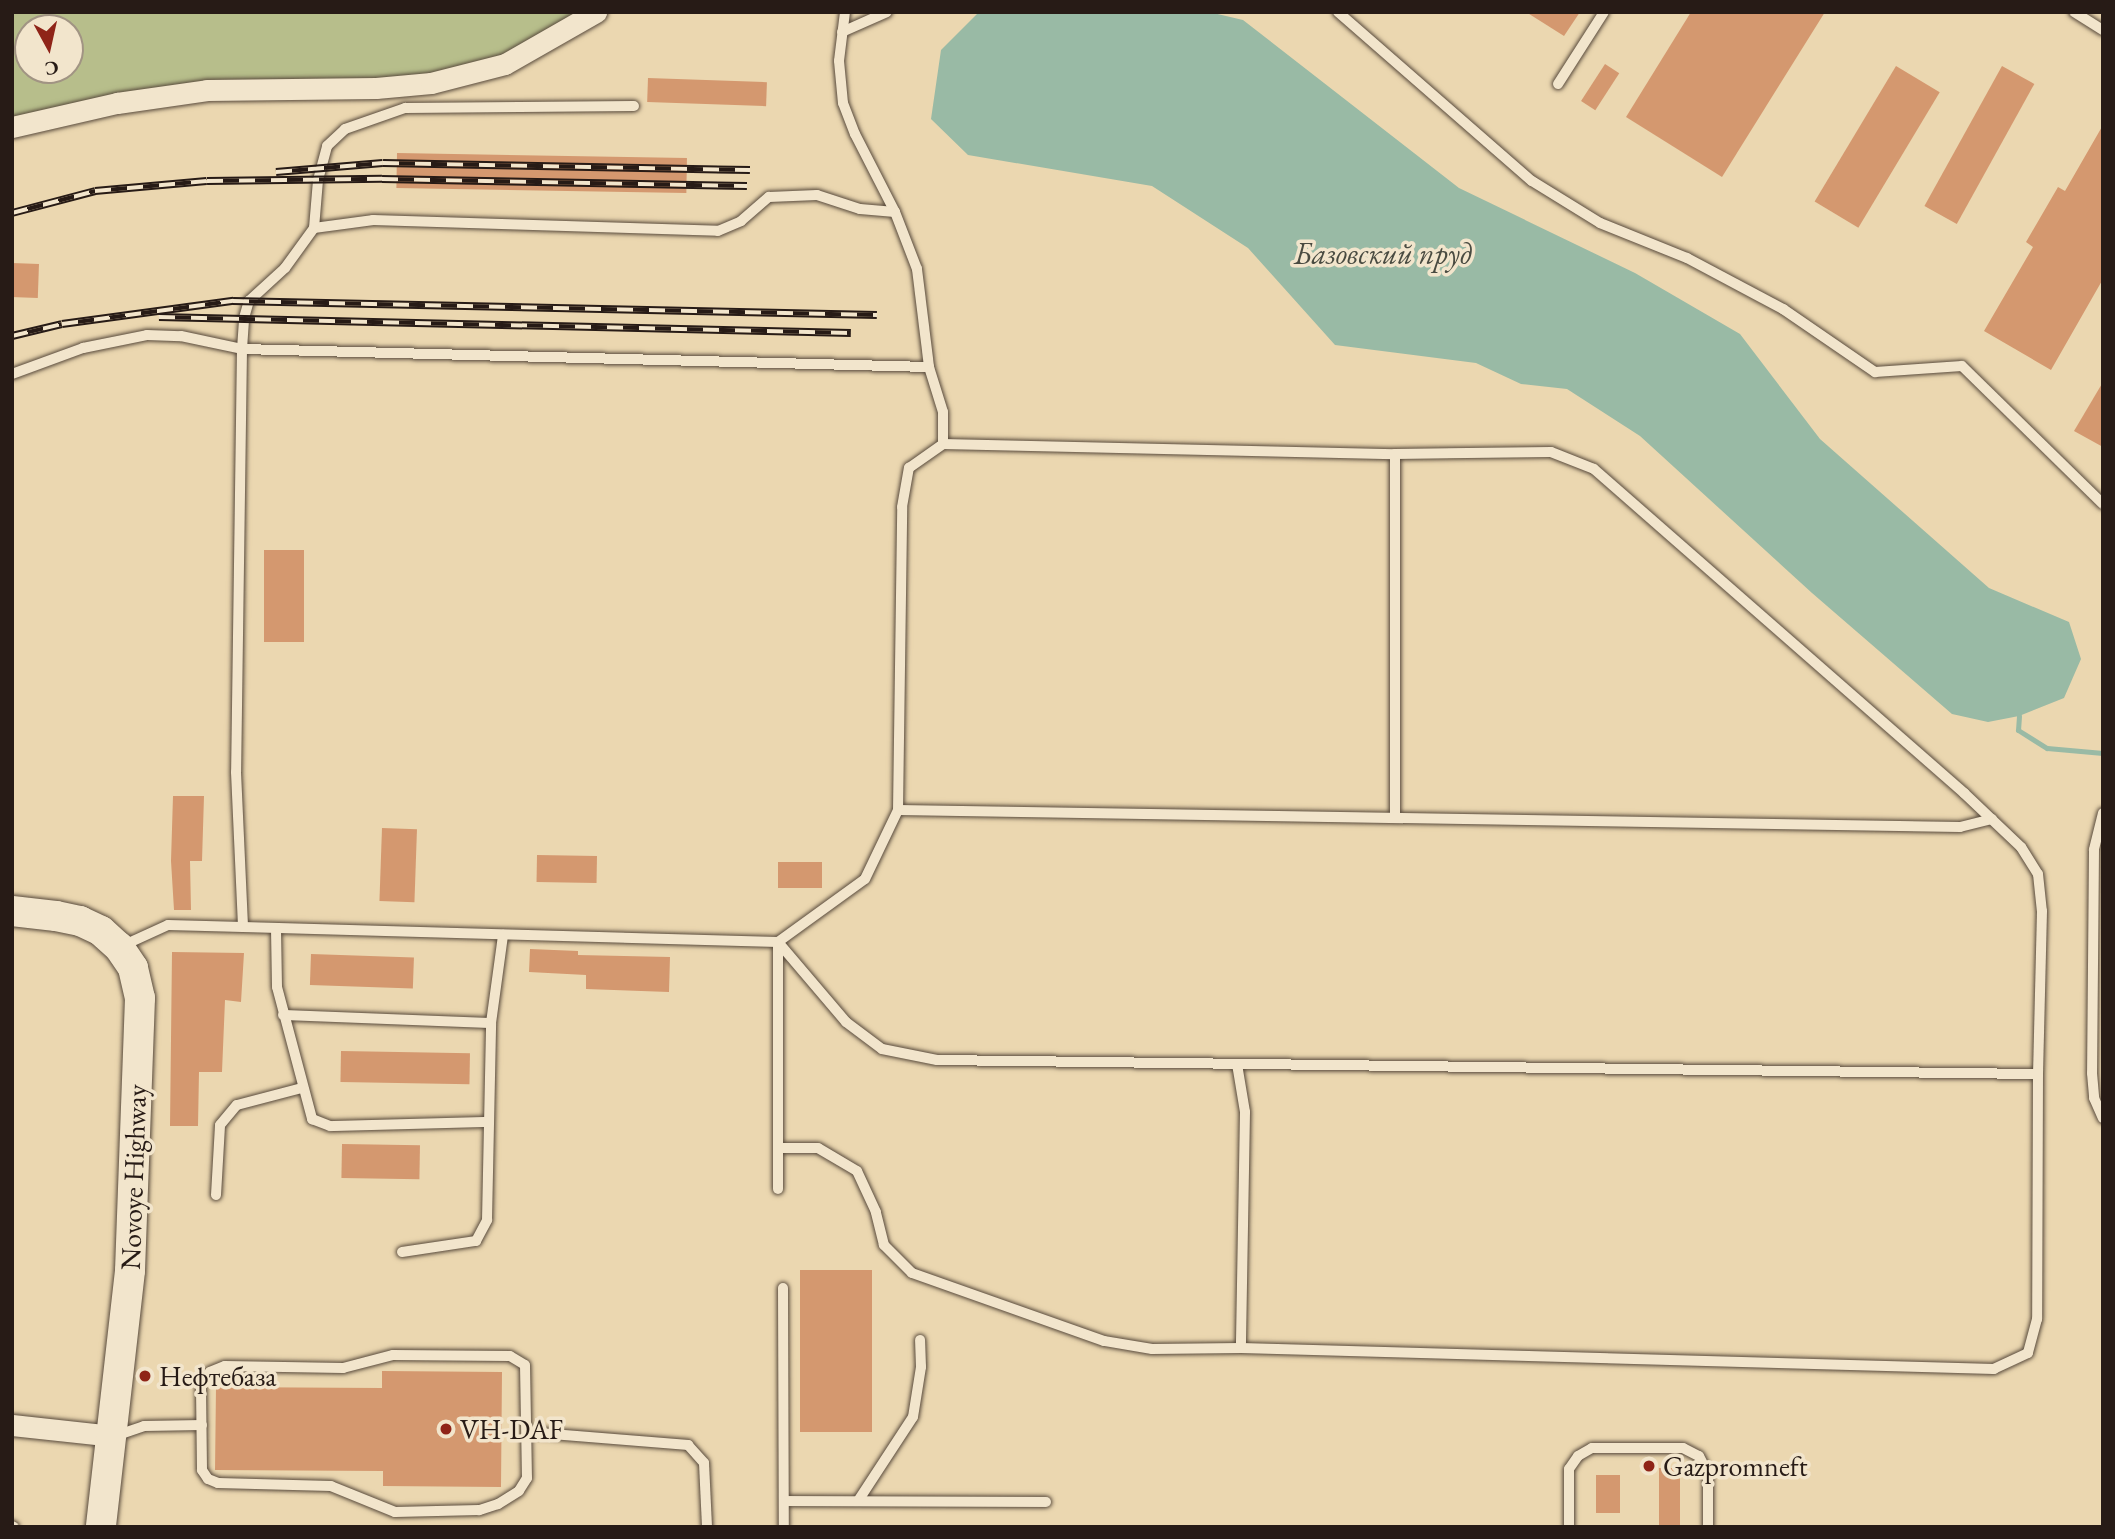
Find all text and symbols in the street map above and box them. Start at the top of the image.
north arrow [14,14,84,84]
text: С [43,55,60,82]
water label: Базовский пруд [1294,236,1472,272]
street label: Novoye Highway [113,1084,153,1270]
place label: Нефтебаза [159,1359,277,1393]
marker: Нефтебаза [137,1368,153,1384]
place label: VH-DAF [460,1412,563,1446]
marker: VH-DAF [438,1421,454,1437]
place label: Gazpromneft [1663,1449,1808,1483]
marker: Gazpromneft [1641,1458,1657,1474]

